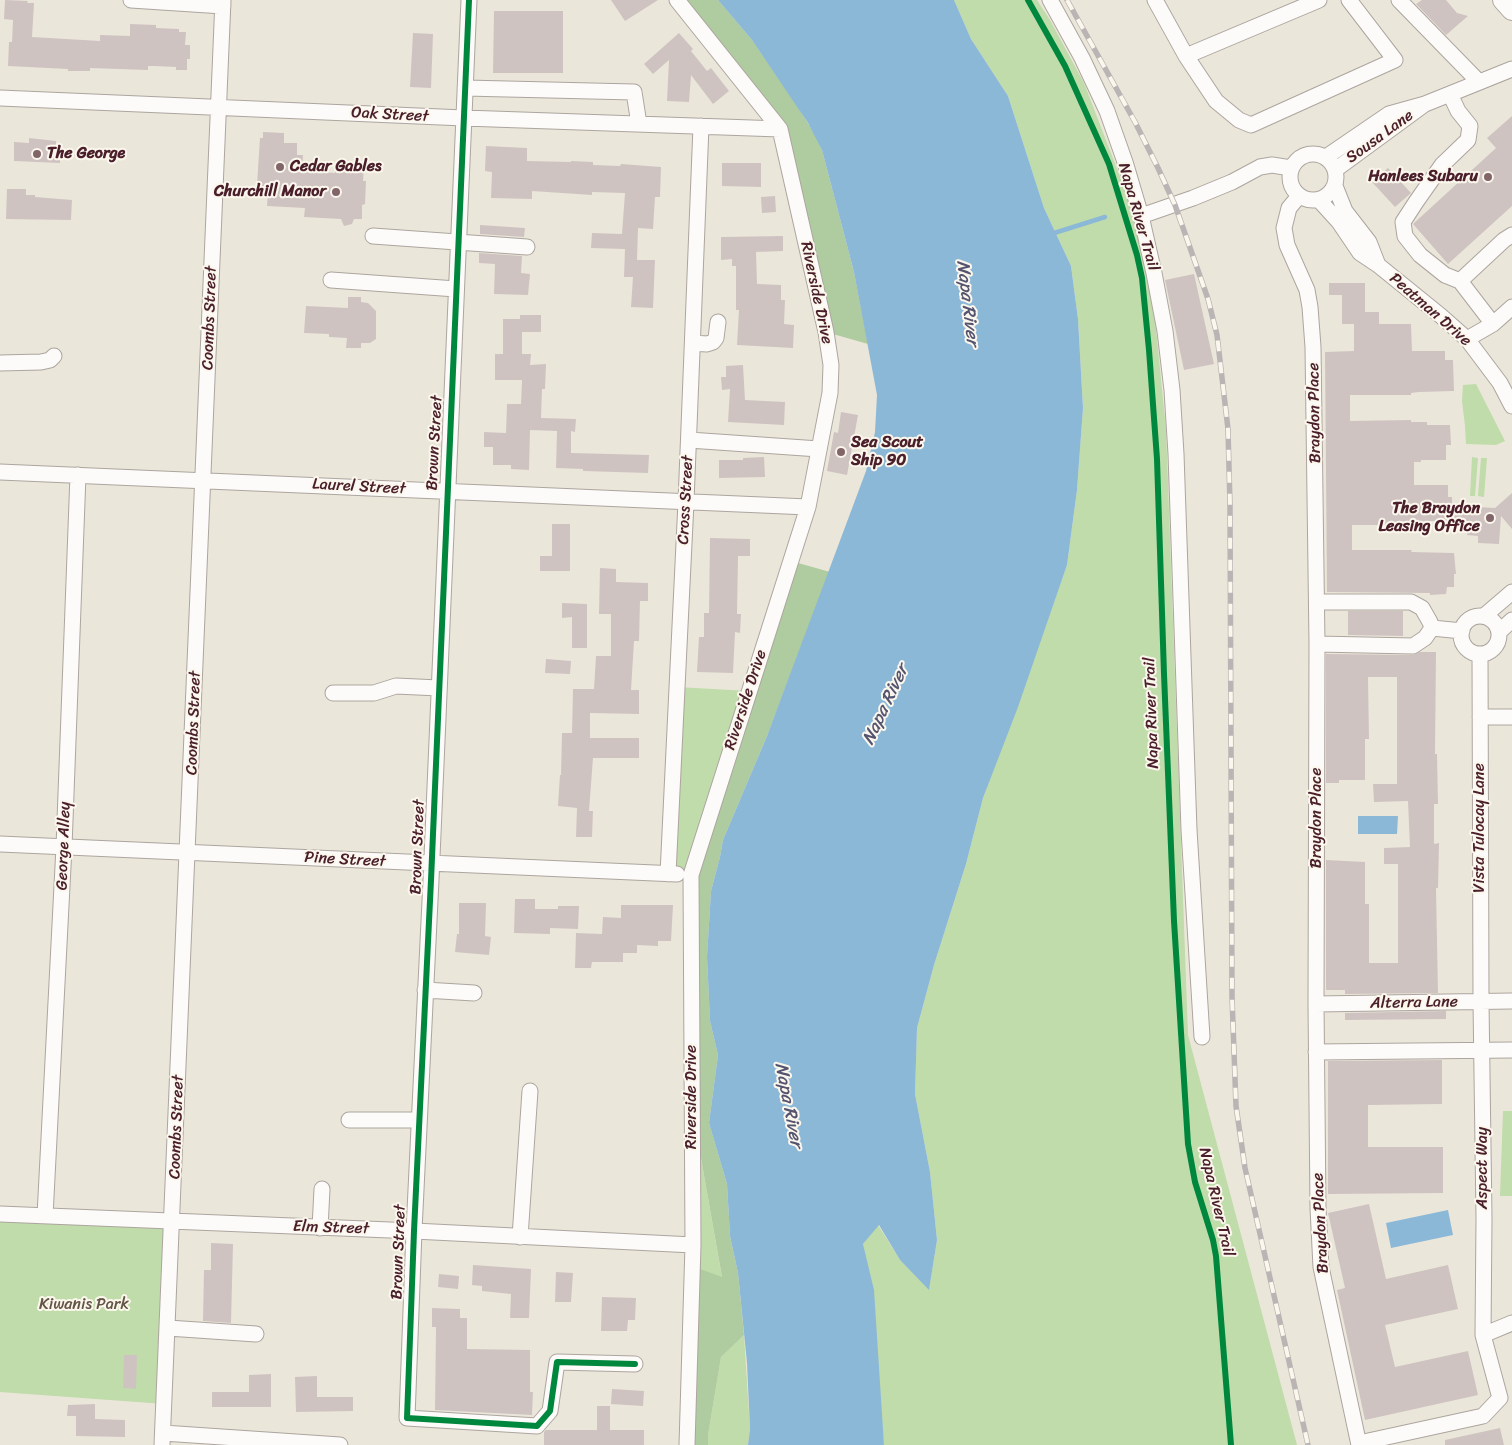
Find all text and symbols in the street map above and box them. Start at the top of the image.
street label: Oak Street [351,103,429,127]
street label: Sousa Lane [1343,106,1417,168]
place label: The George [47,144,125,164]
marker: The George [31,148,43,160]
place label: Cedar Gables [290,157,382,177]
marker: Cedar Gables [274,161,286,173]
street label: Napa River Trail [1113,161,1163,273]
place label: Hanlees Subaru [1368,167,1478,187]
marker: Hanlees Subaru [1482,171,1494,183]
place label: Churchill Manor [214,182,326,202]
marker: Churchill Manor [330,186,342,198]
street label: Riverside Drive [796,240,836,346]
water label: Napa River [951,259,983,347]
street label: Coombs Street [199,266,221,370]
street label: Peatman Drive [1385,269,1475,351]
street label: Braydon Place [1305,362,1325,464]
street label: Brown Street [423,395,447,491]
place label: Sea Scout Ship 90 [851,433,923,471]
marker: Sea Scout Ship 90 [835,446,847,458]
street label: Cross Street [674,455,698,545]
street label: Laurel Street [312,475,406,499]
place label: The Braydon Leasing Office [1379,499,1480,537]
marker: The Braydon Leasing Office [1484,512,1496,524]
street label: Riverside Drive [721,647,771,753]
street label: Napa River Trail [1140,657,1164,769]
water label: Napa River [858,662,914,748]
street label: Coombs Street [183,671,205,775]
street label: Vista Tulocay Lane [1470,763,1490,893]
street label: Braydon Place [1307,768,1327,868]
street label: Brown Street [407,799,429,895]
street label: George Alley [53,801,75,891]
street label: Pine Street [304,848,386,872]
street label: Alterra Lane [1370,993,1458,1013]
street label: Riverside Drive [682,1045,702,1149]
water label: Napa River [769,1061,807,1149]
street label: Coombs Street [166,1075,188,1179]
street label: Aspect Way [1473,1127,1493,1209]
street label: Napa River Trail [1194,1146,1238,1258]
street label: Braydon Place [1309,1172,1333,1274]
street label: Brown Street [388,1204,410,1300]
street label: Elm Street [292,1217,370,1239]
park label: Kiwanis Park [39,1295,129,1315]

